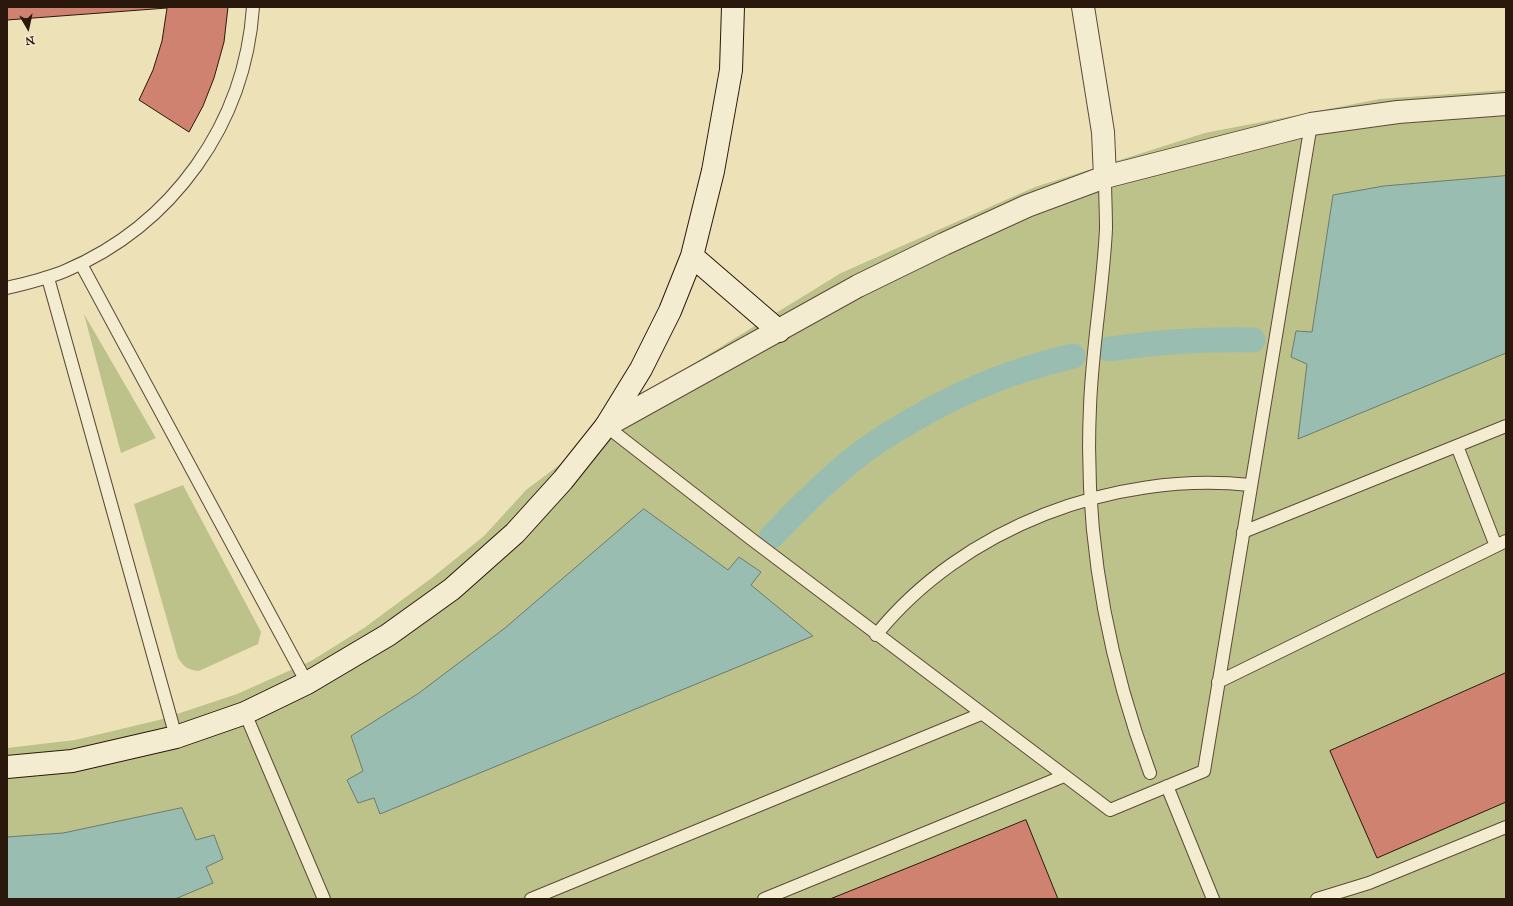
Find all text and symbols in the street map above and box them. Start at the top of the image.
north arrow [8,8,48,48]
text: N [24,33,36,47]

